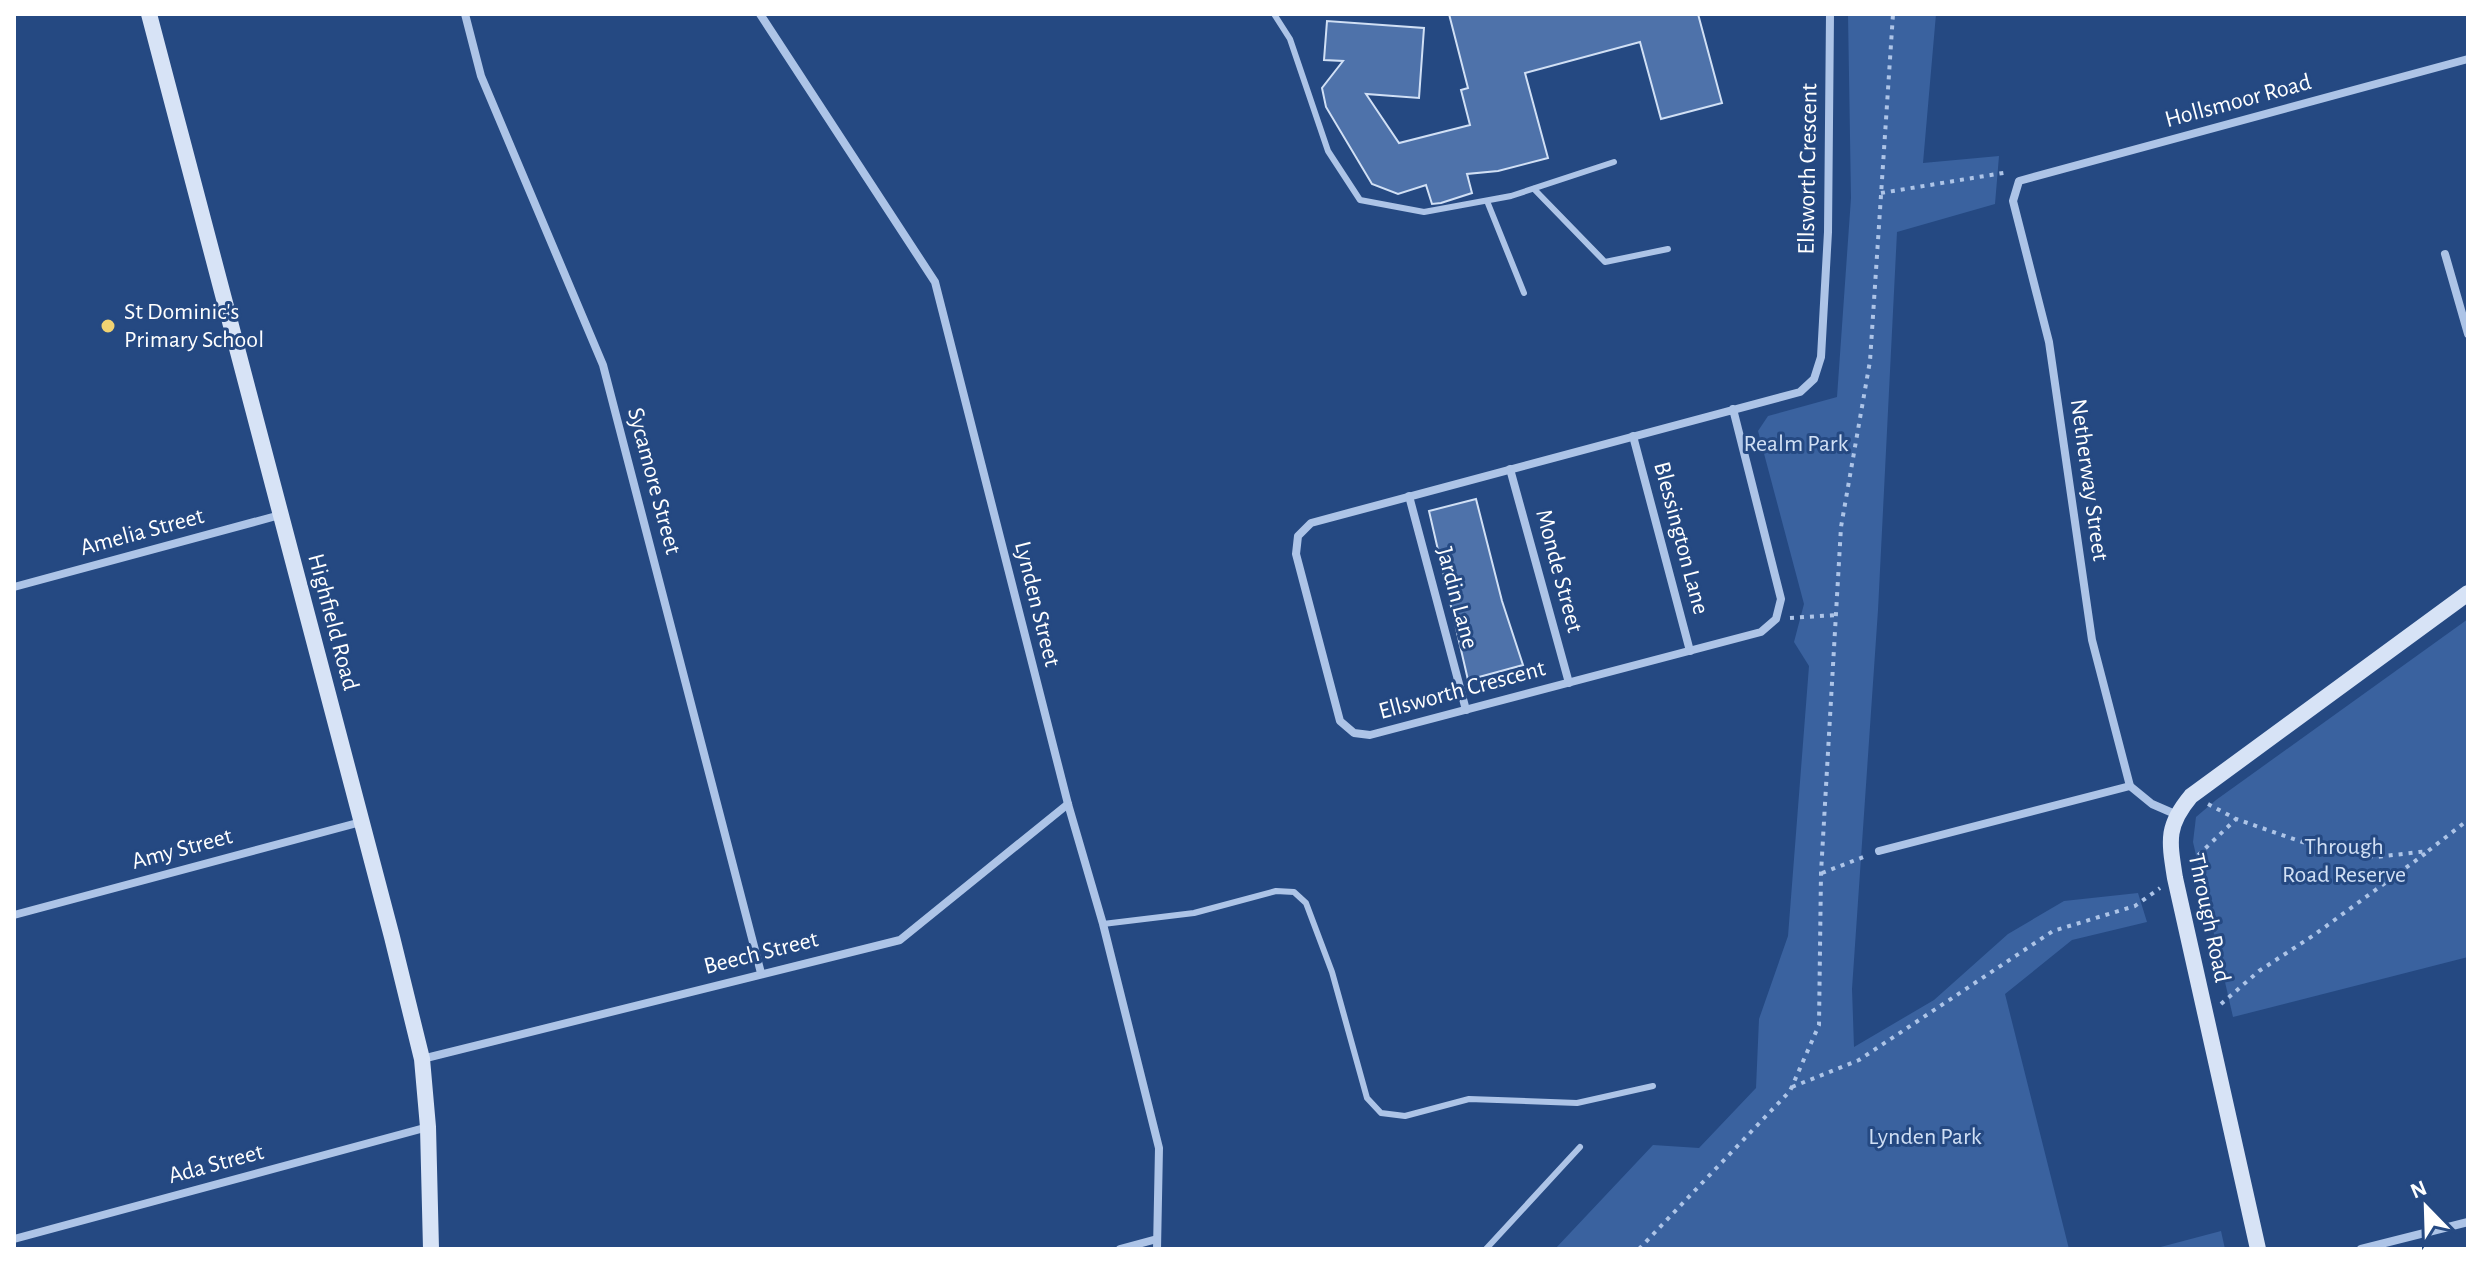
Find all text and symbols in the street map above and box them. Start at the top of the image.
street label: Hollsmoor Road [2162,70,2314,132]
street label: Ellsworth Crescent [1795,83,1822,255]
place label: St Dominic's Primary School [124,300,264,352]
marker: St Dominic's Primary School [99,317,117,335]
street label: Netherway Street [2066,397,2112,563]
street label: Sycamore Street [623,405,685,557]
park label: Realm Park [1743,432,1849,456]
street label: Blessington Lane [1649,459,1713,617]
street label: Amelia Street [77,504,207,560]
street label: Monde Street [1531,507,1587,635]
street label: Lynden Street [1010,539,1064,670]
street label: Jardin Lane [1432,544,1482,652]
street label: Highfield Road [303,551,363,693]
street label: Ellsworth Crescent [1376,656,1548,724]
street label: Amy Street [129,824,235,874]
park label: Through Road Reserve [2282,835,2406,887]
street label: Through Road [2184,851,2234,985]
street label: Beech Street [701,927,821,979]
park label: Lynden Park [1868,1125,1982,1149]
street label: Ada Street [166,1140,266,1188]
north arrow [2386,1167,2466,1247]
text: N [2407,1176,2430,1203]

